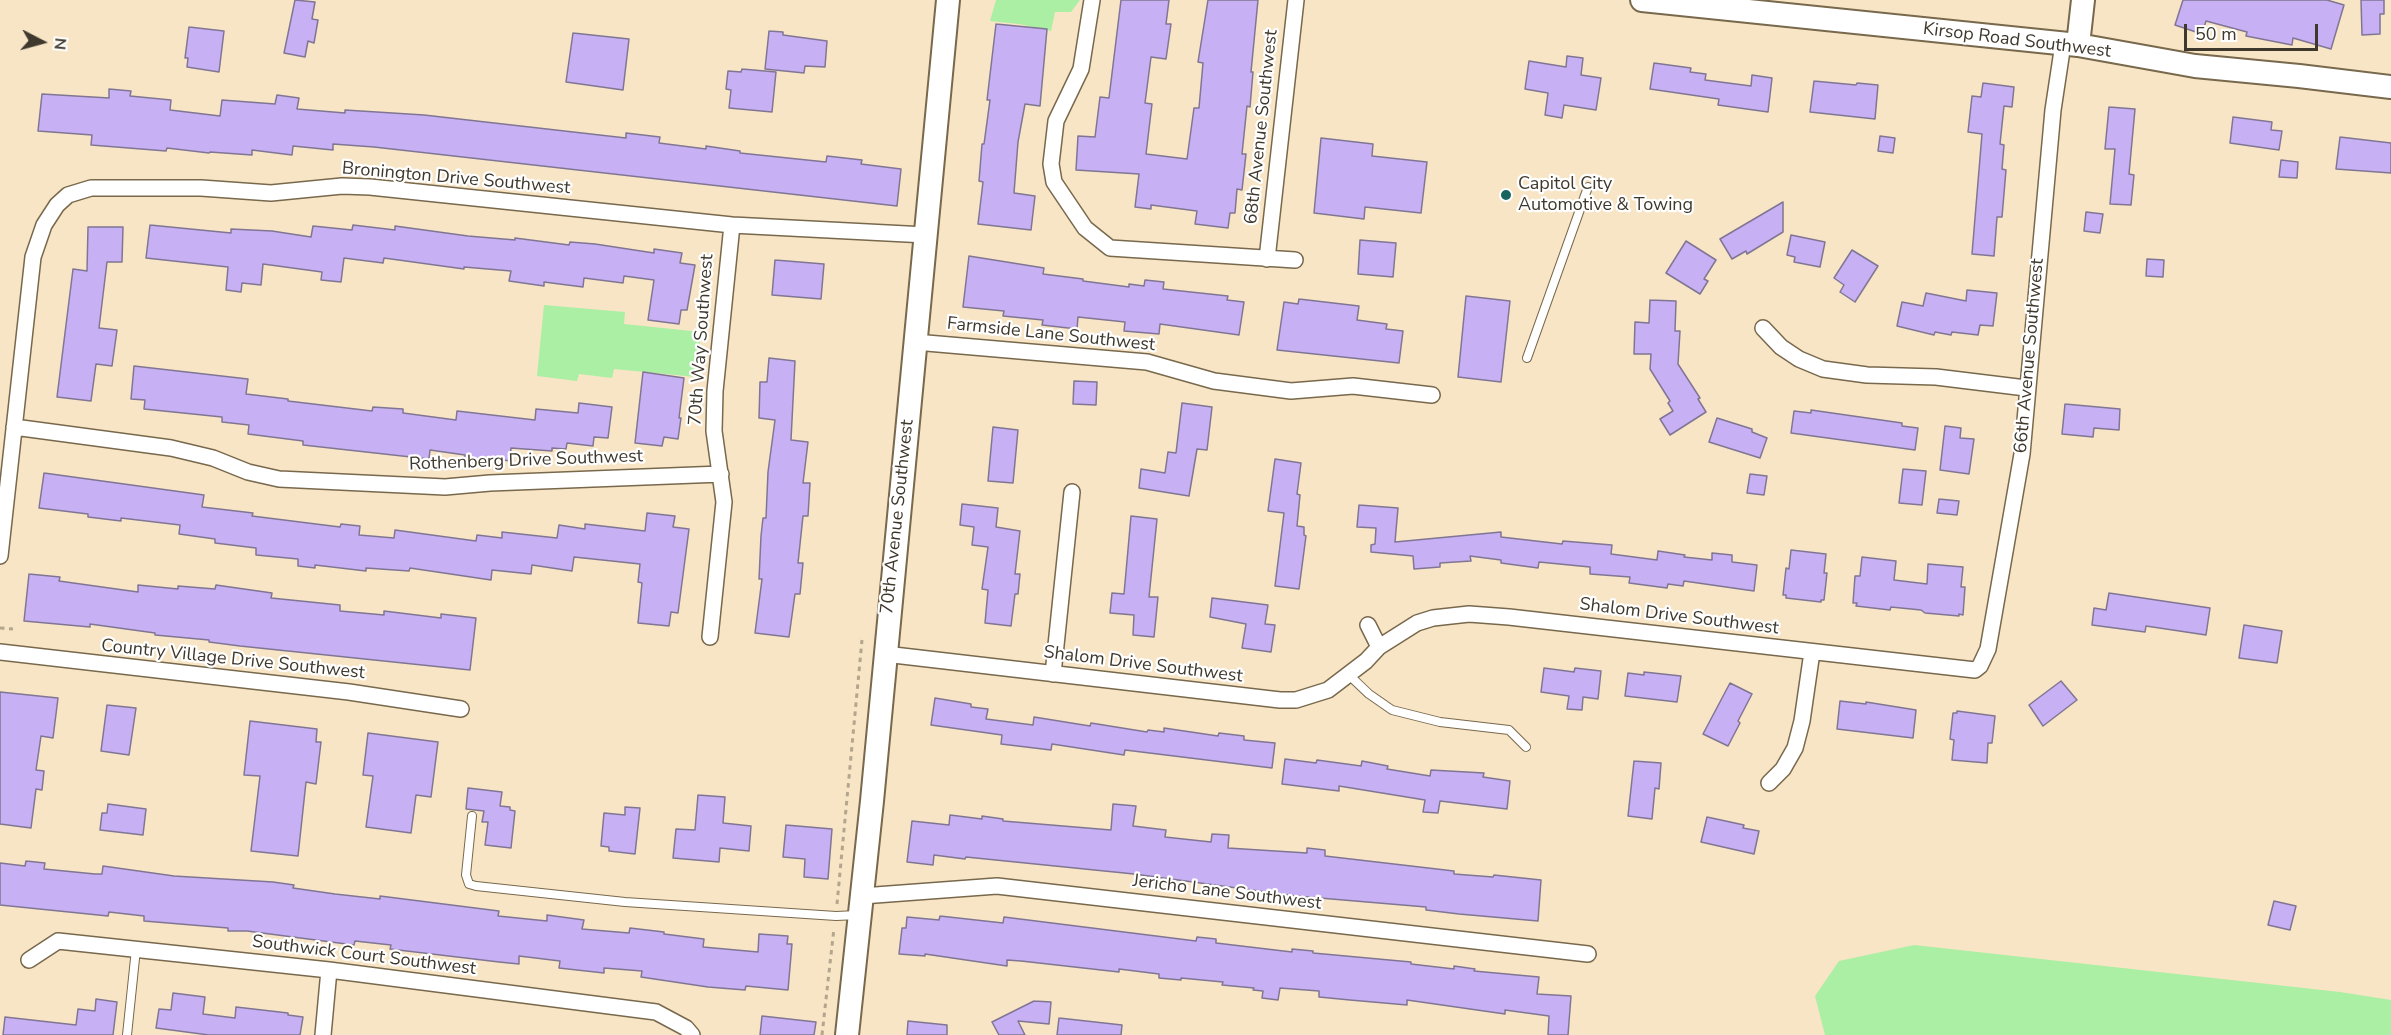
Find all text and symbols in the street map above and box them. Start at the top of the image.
north arrow [12,12,72,72]
scale bar [2187,12,2320,50]
street label: Kirsop Road Southwest [1922,19,2112,63]
text: 50 m [2195,22,2237,46]
street label: 68th Avenue Southwest [1241,29,1283,225]
text: N [48,37,71,51]
street label: Bronington Drive Southwest [341,158,571,200]
place label: Capitol City Automotive & Towing [1518,174,1693,216]
marker: Capitol City Automotive & Towing [1499,188,1513,202]
street label: 70th Way Southwest [685,253,719,427]
street label: 66th Avenue Southwest [2011,258,2049,454]
street label: Farmside Lane Southwest [946,313,1156,357]
street label: 70th Avenue Southwest [877,419,919,615]
street label: Rothenberg Drive Southwest [409,446,643,476]
street label: Shalom Drive Southwest [1578,594,1780,640]
street label: Country Village Drive Southwest [100,635,366,685]
street label: Shalom Drive Southwest [1042,642,1244,688]
street label: Jericho Lane Southwest [1131,871,1323,915]
street label: Southwick Court Southwest [251,932,477,980]

